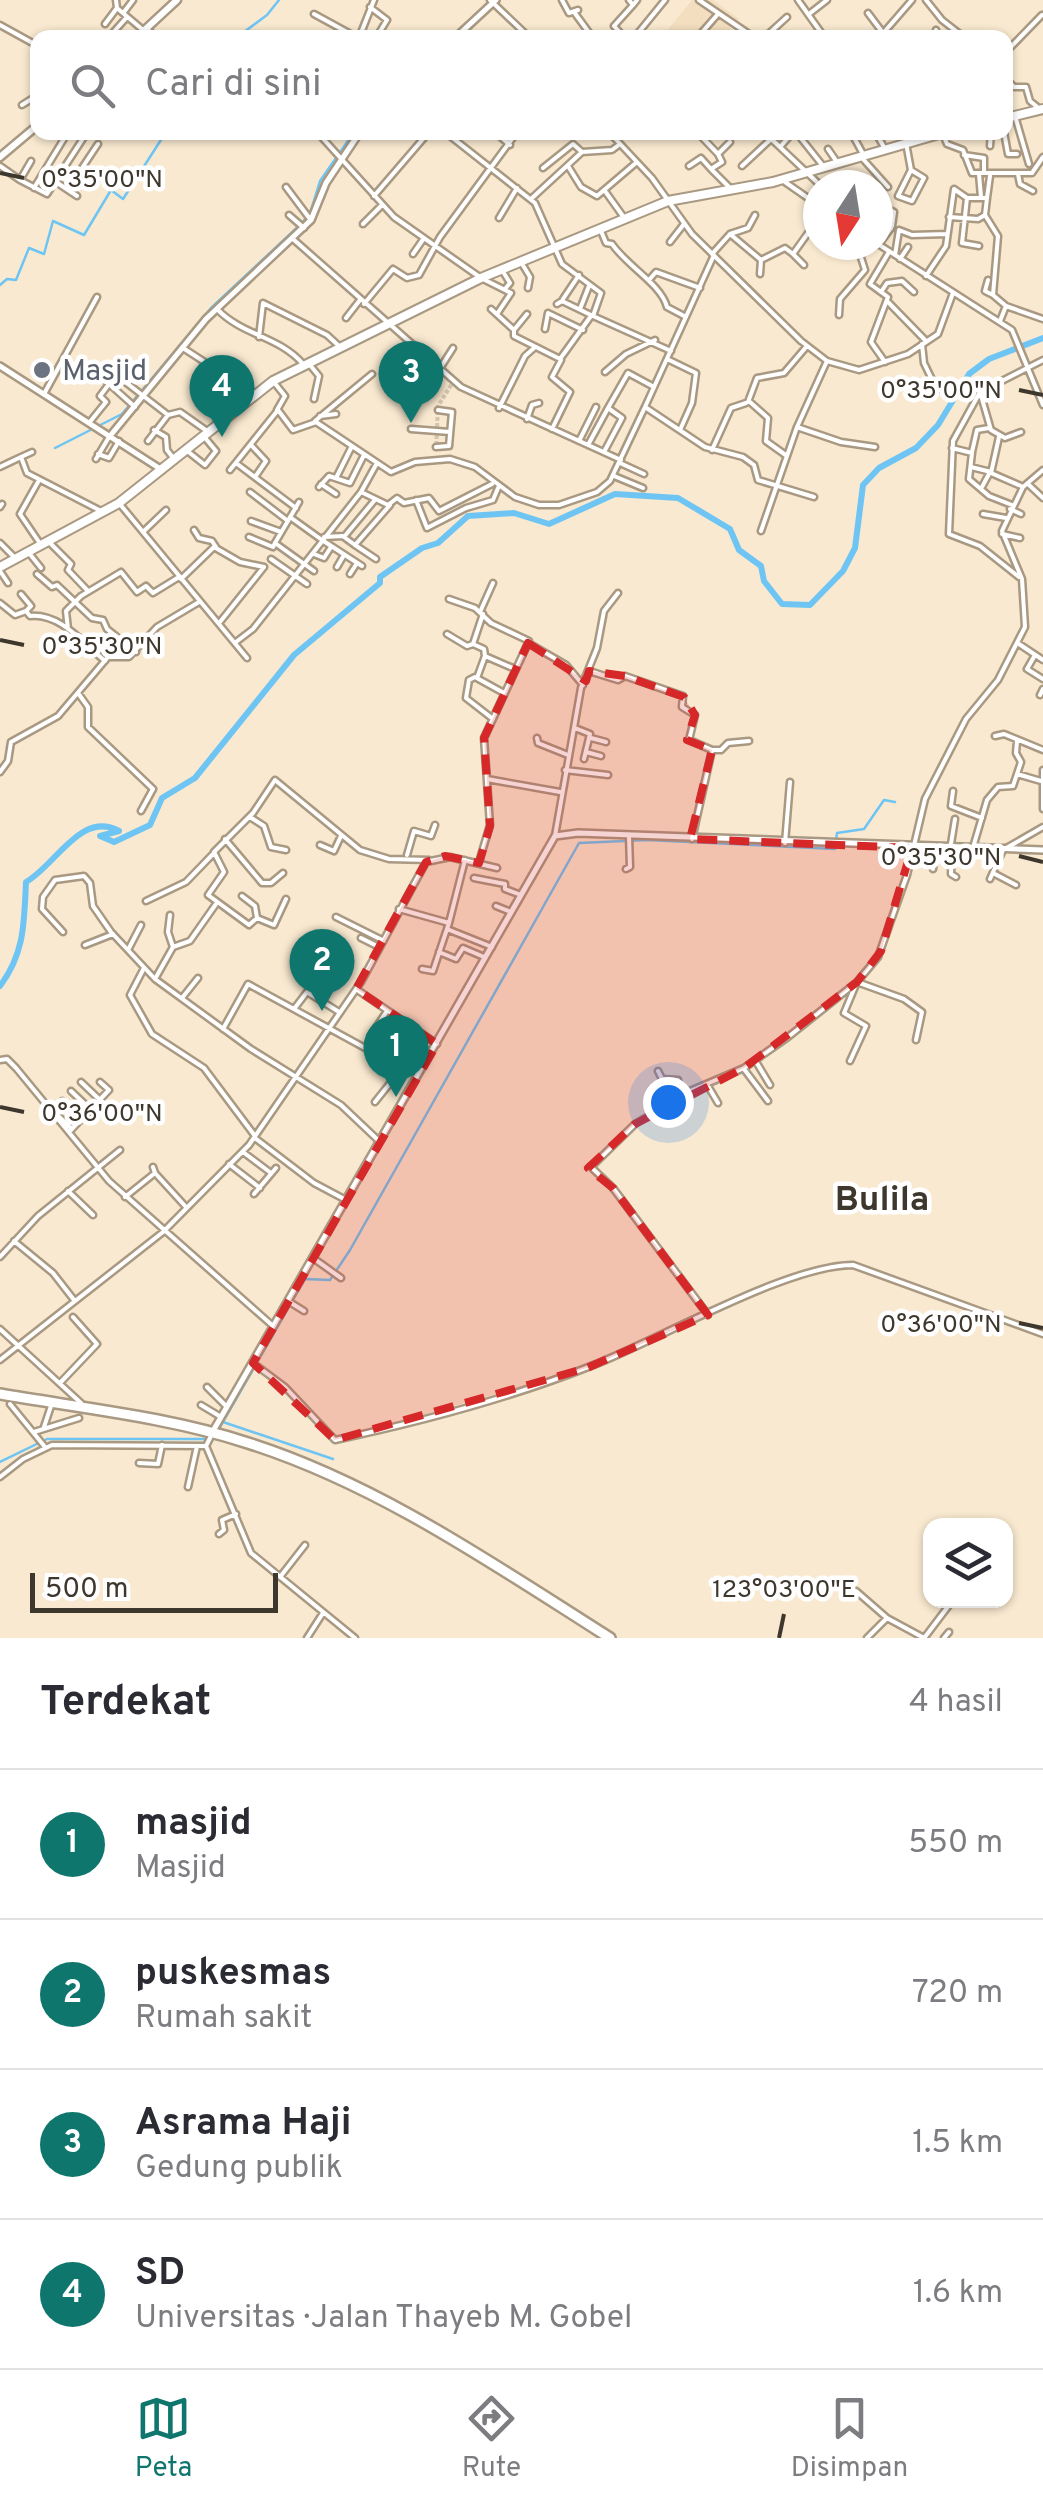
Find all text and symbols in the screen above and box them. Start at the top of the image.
search box [30,30,1013,140]
icon: search [65,58,120,113]
text: Cari di sini [145,61,322,110]
text: 0°35'00"N [41,165,163,197]
north arrow [803,170,893,260]
pin: 3 [378,340,444,423]
place label: Masjid [62,354,147,391]
pin: 4 [190,354,254,437]
marker: Masjid [31,359,53,381]
text: 0°35'00"N [880,376,1002,408]
text: 0°35'30"N [42,632,162,664]
text: 0°35'30"N [881,843,1001,875]
pin: 2 [290,928,354,1011]
pin: 1 [364,1014,428,1097]
your location [643,1077,694,1128]
text: 0°36'00"N [41,1099,163,1131]
district label: Bulila [835,1179,929,1223]
text: 0°36'00"N [880,1310,1002,1342]
map controls [923,1518,1013,1608]
button: layers [923,1518,1013,1608]
scale bar [30,1568,278,1612]
text: 500 m [45,1572,128,1608]
text: 123°03'00"E [712,1575,856,1607]
text: Terdekat [40,1677,211,1730]
text: 4 hasil [909,1683,1003,1723]
text: masjid [135,1800,252,1849]
text: 1 [66,1824,79,1864]
text: 550 m [908,1824,1003,1864]
text: Masjid [135,1849,226,1889]
text: puskesmas [135,1950,331,1999]
text: 2 [63,1974,82,2014]
text: 720 m [912,1974,1003,2014]
text: Rumah sakit [135,1999,312,2039]
text: Asrama Haji [135,2100,352,2149]
text: 3 [63,2124,82,2164]
text: 1.5 km [912,2124,1003,2164]
text: Gedung publik [135,2149,343,2189]
text: SD [135,2250,185,2299]
text: 4 [62,2274,83,2314]
text: 1.6 km [913,2274,1003,2314]
text: Universitas · Jalan Thayeb M. Gobel [135,2299,632,2339]
tab: Peta [135,2391,192,2487]
tab: Rute [462,2391,521,2487]
tab: Disimpan [791,2391,908,2487]

